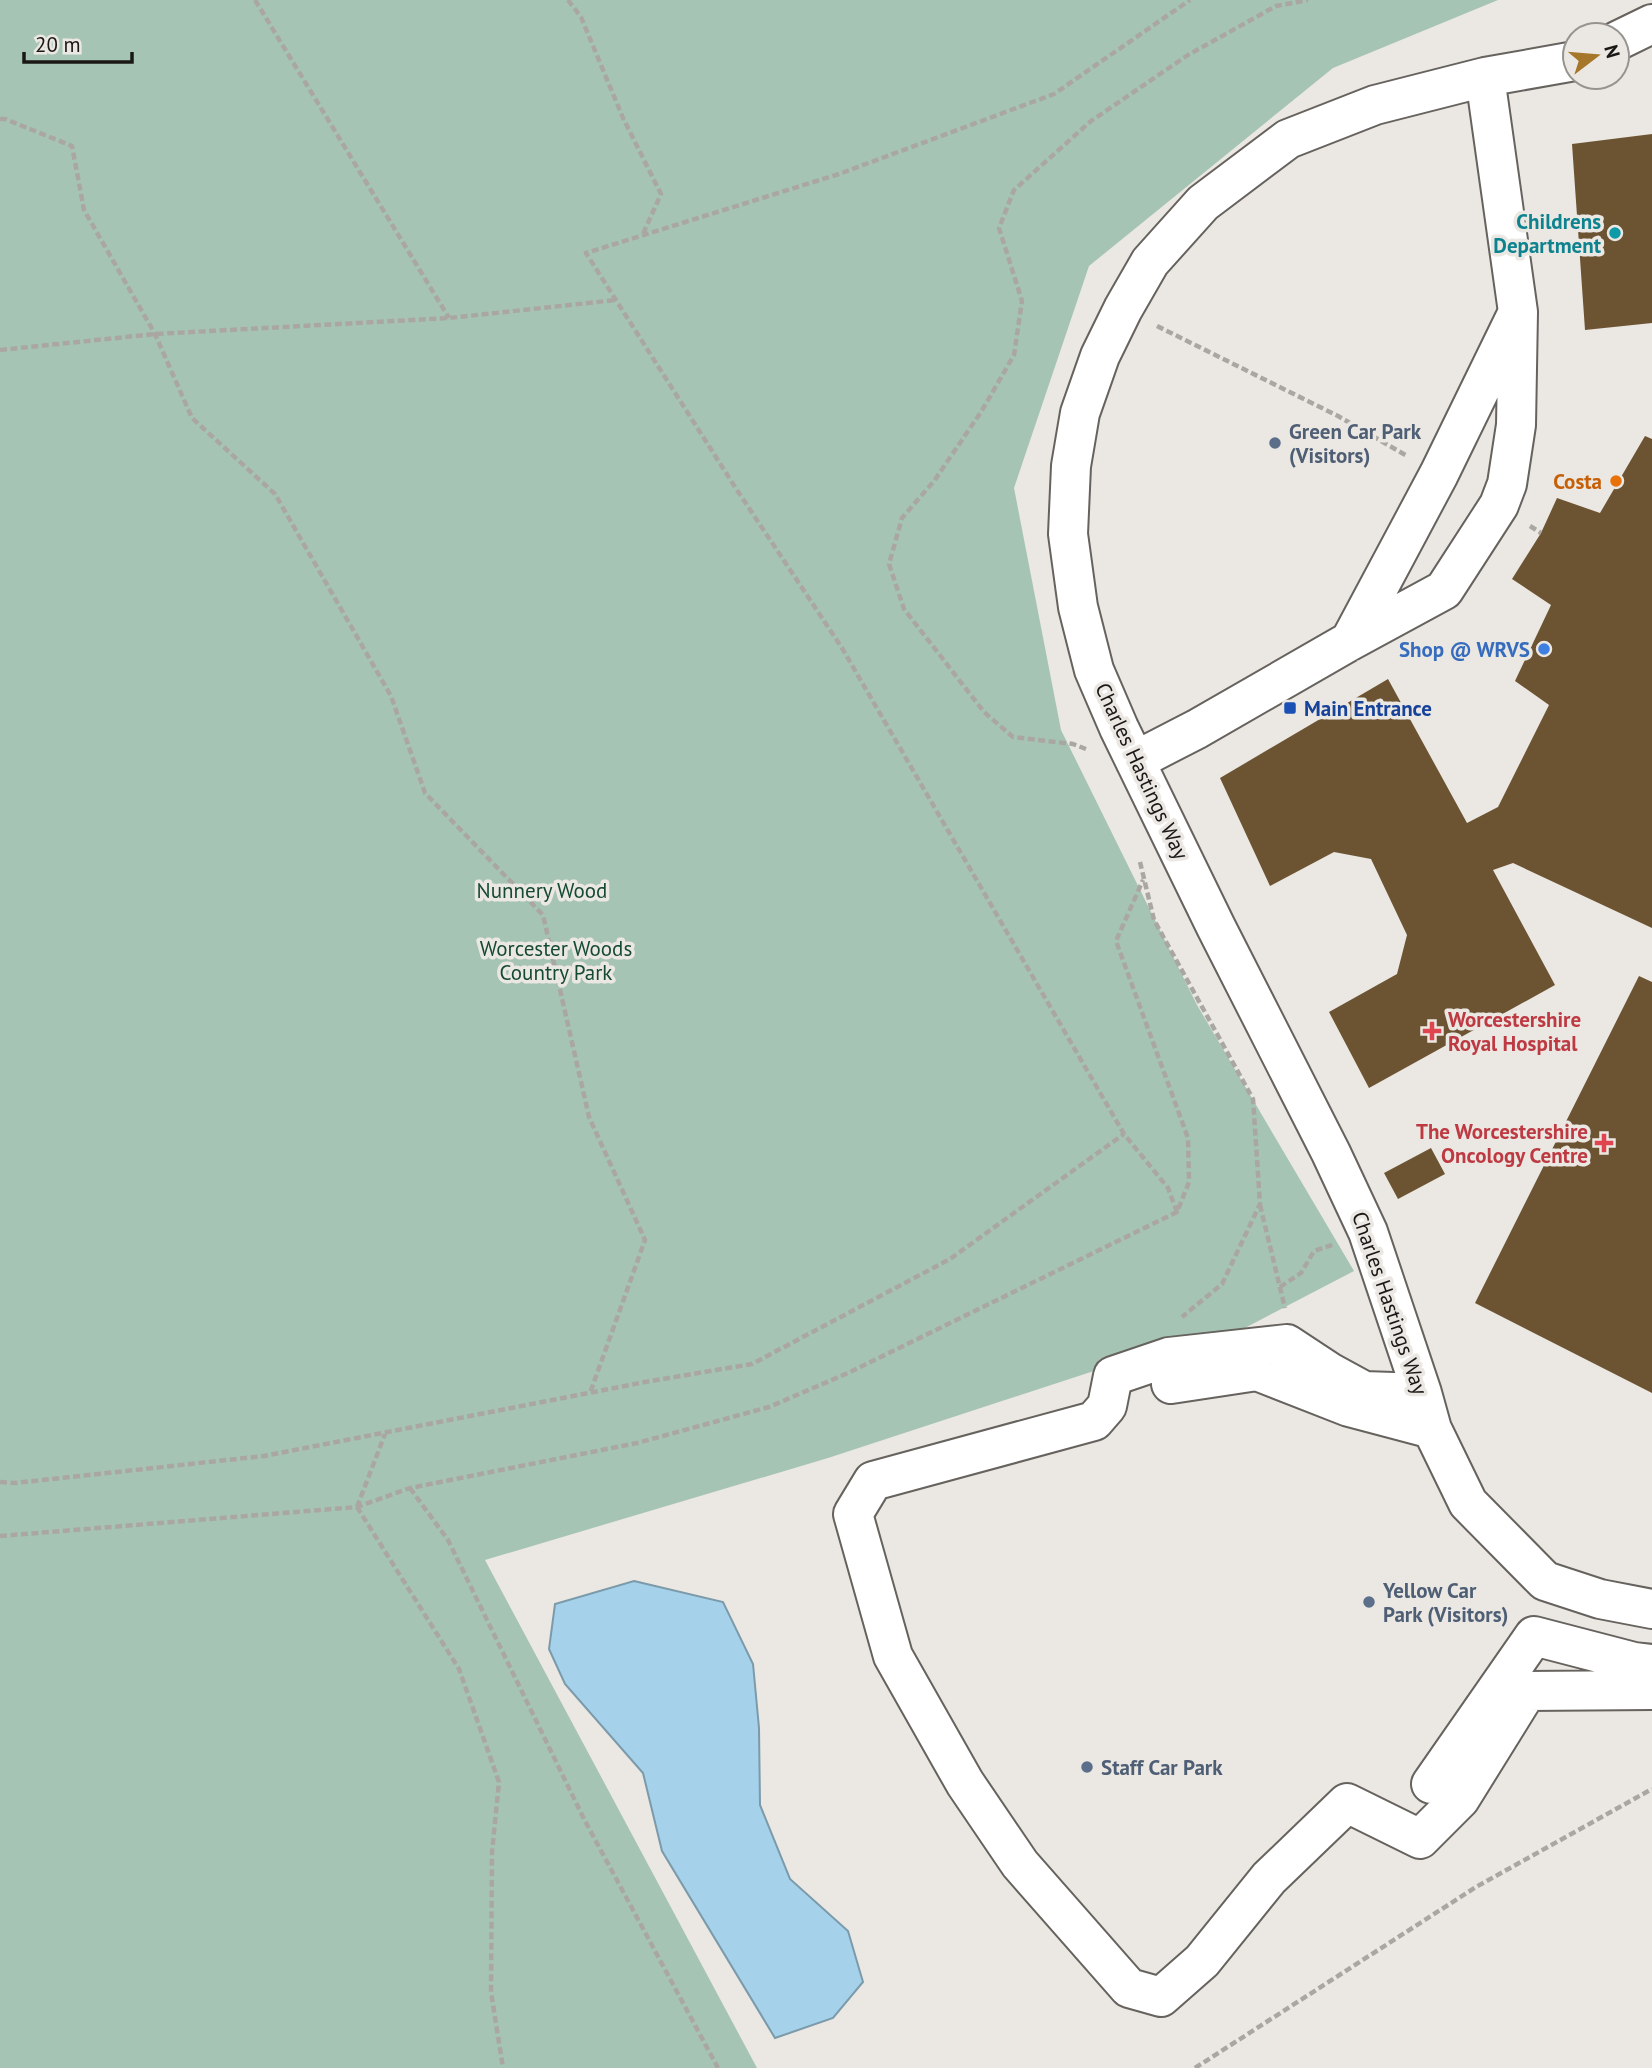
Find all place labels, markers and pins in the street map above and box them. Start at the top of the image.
place label: Childrens Department [1493,208,1602,259]
marker: Childrens Department [1607,225,1623,241]
place label: Green Car Park (Visitors) [1289,418,1422,469]
marker: Green Car Park (Visitors) [1267,435,1283,451]
place label: Costa [1553,468,1602,495]
marker: Costa [1608,473,1624,489]
place label: Shop @ WRVS [1399,636,1530,663]
marker: Shop @ WRVS [1536,641,1552,657]
place label: Main Entrance [1304,695,1432,722]
marker: Main Entrance [1282,700,1298,716]
place label: Worcestershire Royal Hospital [1448,1006,1581,1057]
marker: Worcestershire Royal Hospital [1422,1021,1442,1041]
place label: The Worcestershire Oncology Centre [1416,1118,1588,1169]
marker: The Worcestershire Oncology Centre [1594,1133,1614,1153]
place label: Yellow Car Park (Visitors) [1382,1577,1508,1628]
marker: Yellow Car Park (Visitors) [1361,1594,1377,1610]
place label: Staff Car Park [1101,1754,1223,1781]
marker: Staff Car Park [1079,1759,1095,1775]

